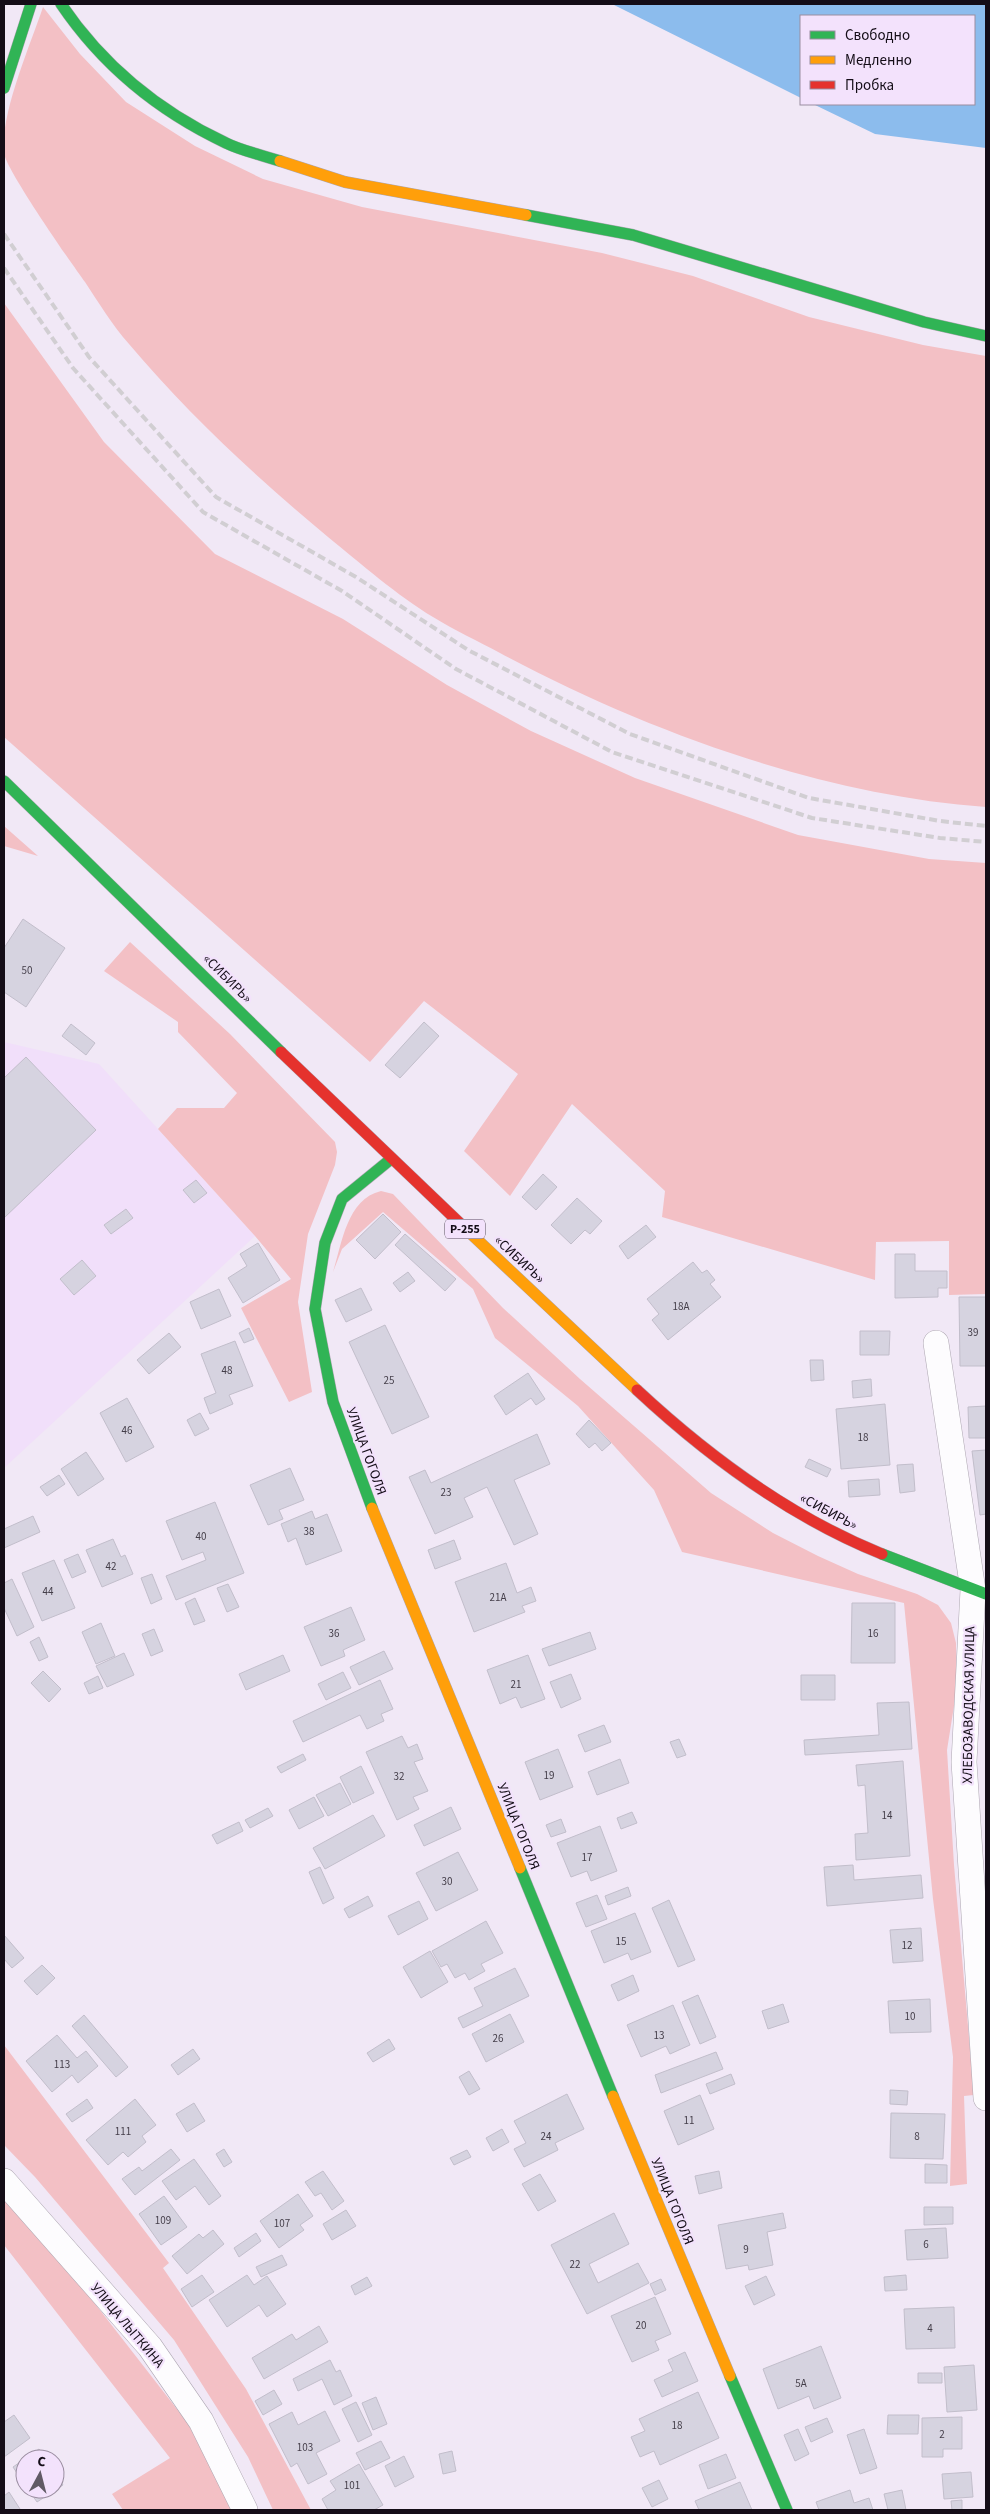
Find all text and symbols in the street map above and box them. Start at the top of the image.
legend [800,15,975,105]
text: Свободно [845,25,910,46]
text: Медленно [845,50,912,71]
text: Пробка [845,75,894,96]
street label: «СИБИРЬ» [198,950,256,1008]
house number: 50 [22,963,32,978]
road number: Р-255 [445,1220,485,1238]
street label: «СИБИРЬ» [490,1231,549,1288]
house number: 18А [673,1299,689,1314]
house number: 39 [968,1325,978,1340]
house number: 48 [222,1363,233,1378]
house number: 25 [384,1373,394,1388]
street label: УЛИЦА ГОГОЛЯ [341,1405,391,1498]
house number: 46 [122,1423,133,1438]
house number: 18 [858,1430,869,1445]
house number: 23 [441,1485,451,1500]
street label: «СИБИРЬ» [796,1488,861,1535]
house number: 38 [304,1524,315,1539]
house number: 40 [196,1529,206,1544]
house number: 42 [106,1559,116,1574]
house number: 44 [43,1584,54,1599]
house number: 21А [490,1590,506,1605]
house number: 36 [329,1626,340,1641]
house number: 16 [868,1626,879,1641]
street label: ХЛЕБОЗАВОДСКАЯ УЛИЦА [958,1626,980,1784]
house number: 21 [511,1677,521,1692]
house number: 19 [544,1768,554,1783]
house number: 32 [394,1769,404,1784]
street label: УЛИЦА ГОГОЛЯ [492,1780,545,1873]
house number: 14 [882,1808,893,1823]
house number: 17 [582,1850,592,1865]
house number: 30 [442,1874,452,1889]
house number: 15 [616,1934,626,1949]
house number: 12 [902,1938,912,1953]
house number: 10 [905,2009,915,2024]
house number: 13 [654,2028,664,2043]
house number: 26 [493,2031,504,2046]
house number: 113 [54,2057,70,2072]
house number: 11 [684,2113,694,2128]
house number: 111 [115,2124,131,2139]
house number: 24 [541,2129,552,2144]
house number: 8 [914,2129,920,2144]
street label: УЛИЦА ГОГОЛЯ [646,2155,699,2248]
house number: 109 [155,2213,171,2228]
house number: 107 [274,2216,290,2231]
house number: 6 [923,2237,929,2252]
house number: 9 [743,2242,749,2257]
house number: 22 [570,2257,580,2272]
street label: УЛИЦА ЛЫТКИНА [86,2279,169,2373]
house number: 20 [636,2318,646,2333]
house number: 4 [927,2321,933,2336]
house number: 5А [795,2376,807,2391]
house number: 18 [672,2418,683,2433]
house number: 2 [939,2427,945,2442]
house number: 103 [297,2440,313,2455]
north arrow [15,2449,65,2499]
text: С [36,2452,47,2473]
house number: 101 [344,2478,360,2493]

